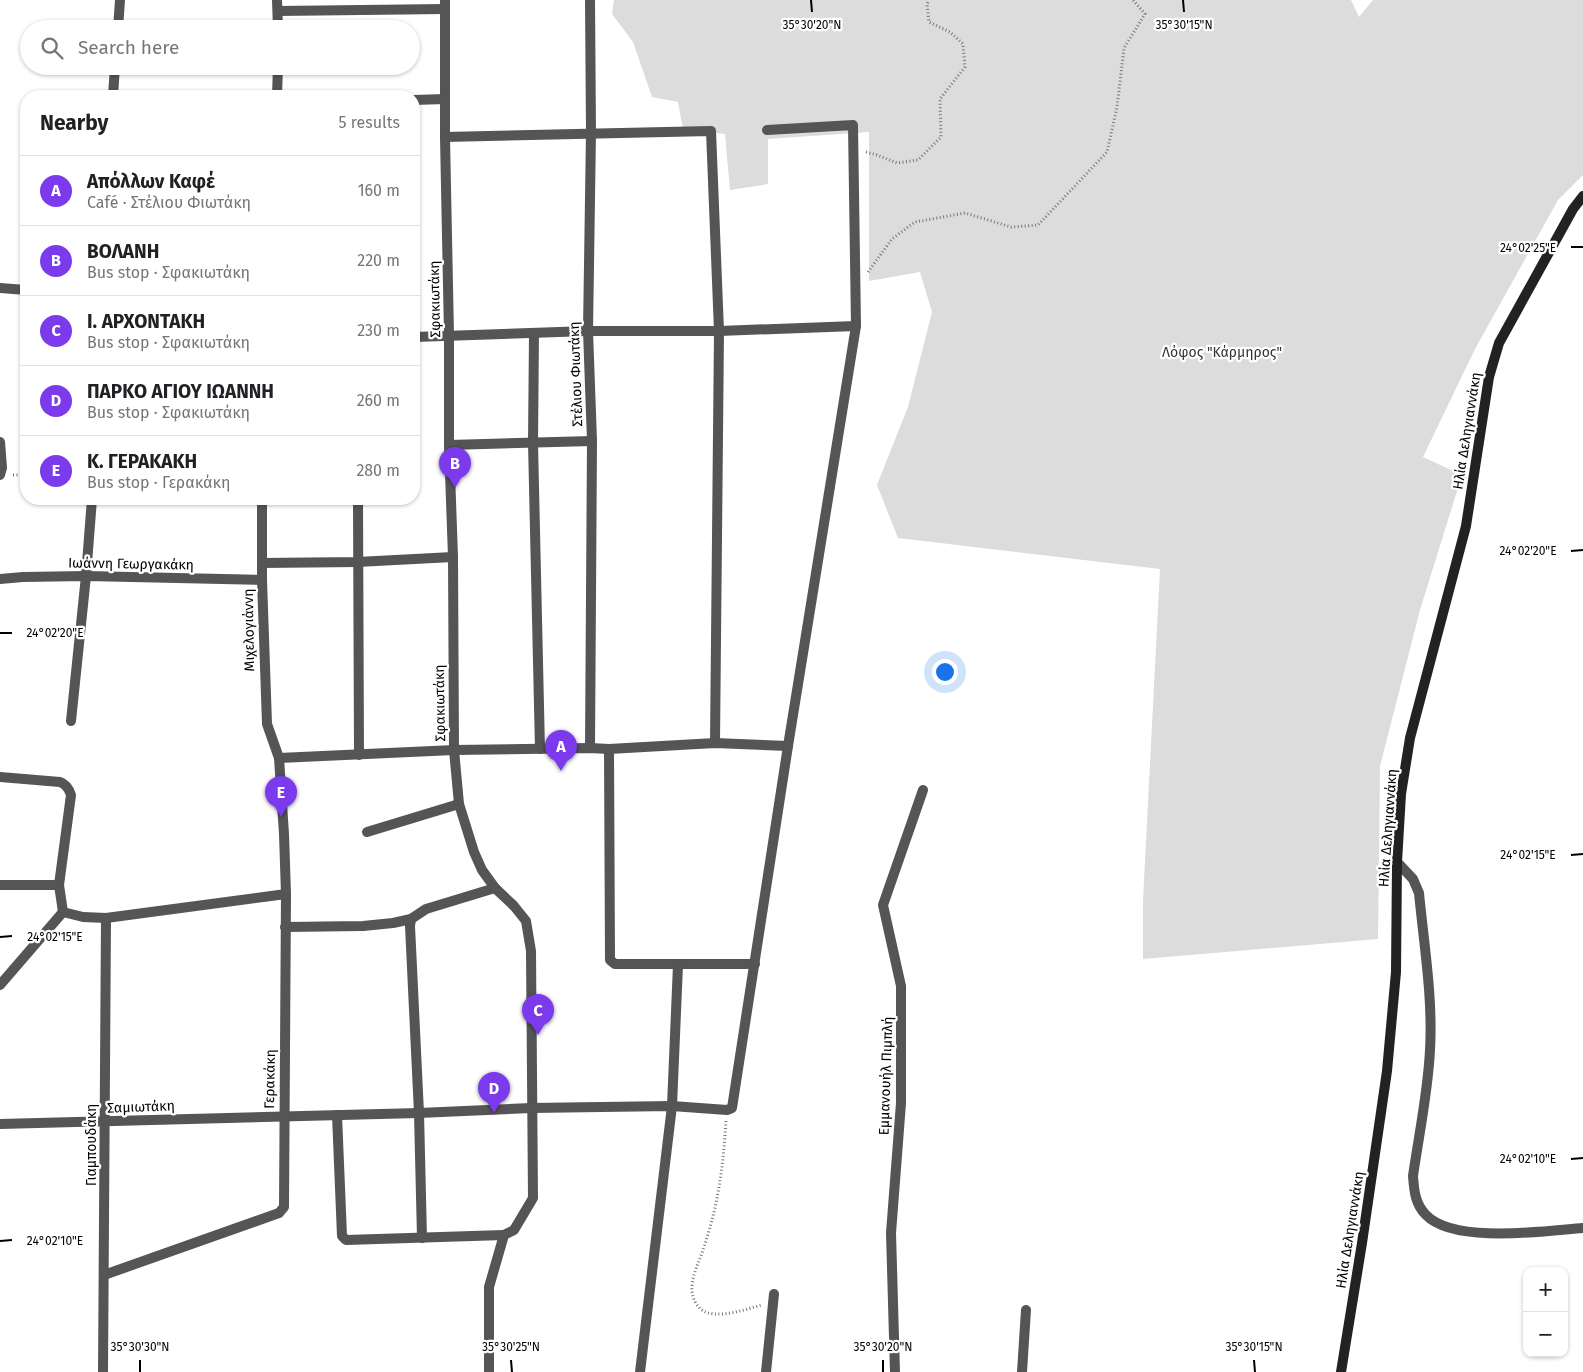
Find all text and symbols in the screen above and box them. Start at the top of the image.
text: 35°30'20"N [783,18,841,32]
text: 35°30'15"N [1155,18,1213,32]
search box [20,20,420,75]
icon: search [38,34,66,62]
text: Search here [78,36,179,59]
text: Nearby [40,110,108,136]
text: 5 results [339,113,400,132]
text: Απόλλων Καφέ [87,170,215,193]
text: A [51,181,61,200]
text: 160 m [358,181,400,200]
text: Café · Στέλιου Φιωτάκη [87,193,251,212]
text: ΒΟΛΑΝΗ [87,240,159,263]
text: 24°02'25"E [1500,241,1556,255]
text: B [51,251,61,270]
text: 220 m [357,251,400,270]
street label: Σφακιωτάκη [426,260,444,338]
text: Bus stop · Σφακιωτάκη [87,263,250,282]
text: Ι. ΑΡΧΟΝΤΑΚΗ [87,310,205,333]
text: C [51,321,61,340]
text: 230 m [357,321,400,340]
street label: Στέλιου Φιωτάκη [566,321,586,427]
text: Bus stop · Σφακιωτάκη [87,333,250,352]
park label: Λόφος "Κάρμηρος" [1162,344,1282,361]
street label: Ηλία Δεληγιαννάκη [1449,371,1485,491]
text: ΠΑΡΚΟ ΑΓΙΟΥ ΙΩΑΝΝΗ [87,380,274,403]
text: D [51,391,61,410]
text: 260 m [357,391,400,410]
text: Bus stop · Σφακιωτάκη [87,403,250,422]
pin: B [439,447,471,488]
text: Κ. ΓΕΡΑΚΑΚΗ [87,450,197,473]
text: E [52,461,60,480]
text: 280 m [356,461,400,480]
text: Bus stop · Γερακάκη [87,473,230,492]
text: 24°02'20"E [1499,544,1557,558]
street label: Ιωάννη Γεωργακάκη [68,554,194,574]
street label: Μιχελογιάννη [240,588,258,672]
text: 24°02'20"E [26,626,84,640]
your location [932,659,958,685]
street label: Σφακιωτάκη [431,664,449,742]
pin: A [545,730,577,771]
street label: Ηλία Δεληγιαννάκη [1375,768,1401,888]
pin: E [265,776,297,817]
text: 24°02'15"E [1500,848,1556,862]
text: 24°02'15"E [27,930,83,944]
pin: C [522,994,554,1035]
street label: Εµµανουήλ Πιµπλή [875,1016,897,1136]
street label: Γερακάκη [261,1049,279,1109]
pin: D [478,1072,510,1113]
street label: Σαμιωτάκη [107,1097,175,1117]
street label: Γιαμπουδάκη [83,1104,100,1186]
text: 24°02'10"E [1500,1152,1556,1166]
street label: Ηλία Δεληγιαννάκη [1332,1170,1368,1290]
text: 24°02'10"E [27,1234,83,1248]
map controls [1523,1267,1568,1357]
button: + [1523,1267,1568,1312]
button: − [1523,1312,1568,1357]
text: 35°30'30"N [111,1340,169,1354]
text: 35°30'25"N [482,1340,540,1354]
text: 35°30'20"N [854,1340,912,1354]
text: 35°30'15"N [1225,1340,1283,1354]

